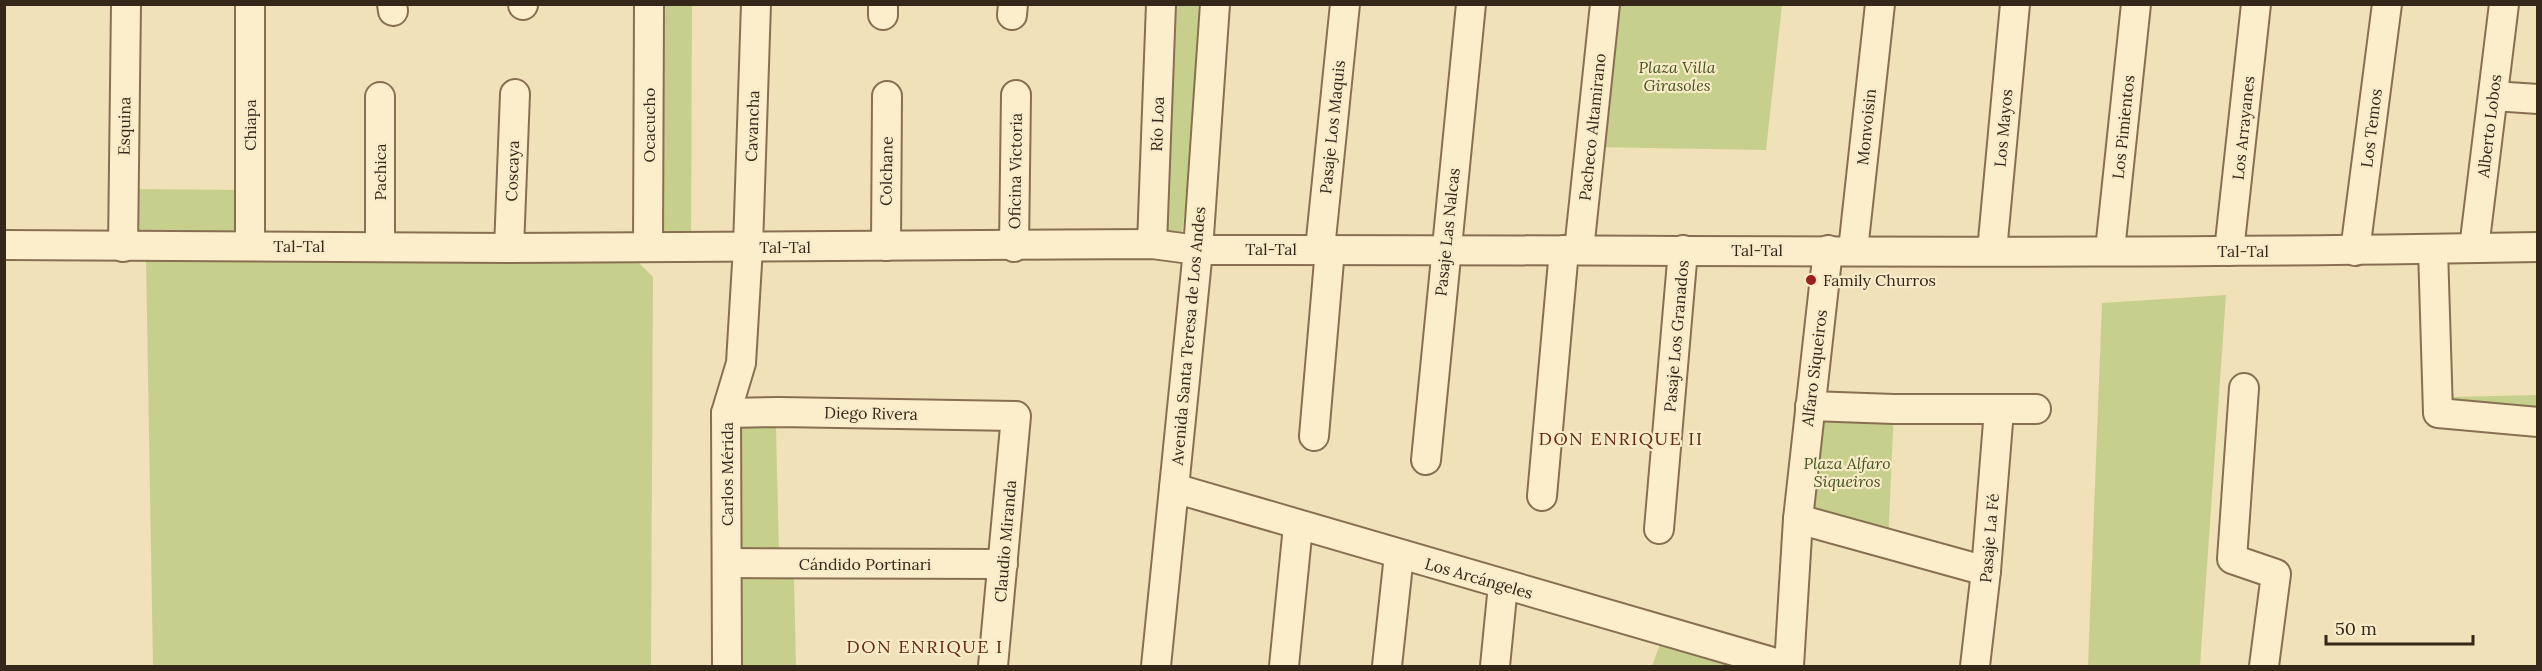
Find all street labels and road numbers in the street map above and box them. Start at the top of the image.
street label: Pacheco Altamirano [1574,52,1610,202]
street label: Pasaje Los Maquis [1315,59,1349,195]
street label: Alberto Lobos [2473,73,2505,180]
street label: Los Pimientos [2108,74,2138,180]
street label: Los Arrayanes [2228,75,2258,181]
street label: Monvoisin [1852,87,1880,166]
street label: Los Temos [2356,87,2386,169]
street label: Ocacucho [639,88,659,162]
street label: Los Mayos [1990,88,2016,168]
street label: Cavancha [741,90,763,162]
street label: Río Loa [1146,96,1168,152]
street label: Esquina [113,97,135,155]
street label: Chiapa [240,99,260,151]
street label: Oficina Victoria [1004,113,1026,229]
street label: Colchane [875,136,897,206]
street label: Coscaya [501,140,523,202]
street label: Pachica [370,143,390,201]
street label: Pasaje Las Nalcas [1430,167,1464,297]
street label: Avenida Santa Teresa de Los Andes [1167,206,1209,467]
street label: Tal-Tal [273,236,325,256]
street label: Tal-Tal [759,237,811,257]
street label: Tal-Tal [1245,239,1297,259]
street label: Tal-Tal [1731,240,1783,260]
street label: Tal-Tal [2217,241,2269,261]
street label: Pasaje Los Granados [1659,259,1693,413]
street label: Alfaro Siqueiros [1797,309,1831,428]
street label: Diego Rivera [824,402,918,424]
street label: Carlos Mérida [717,422,737,526]
street label: Claudio Miranda [990,479,1020,603]
street label: Pasaje La Fé [1975,492,2003,584]
street label: Los Arcángeles [1423,553,1535,603]
street label: Cándido Portinari [799,554,931,574]

